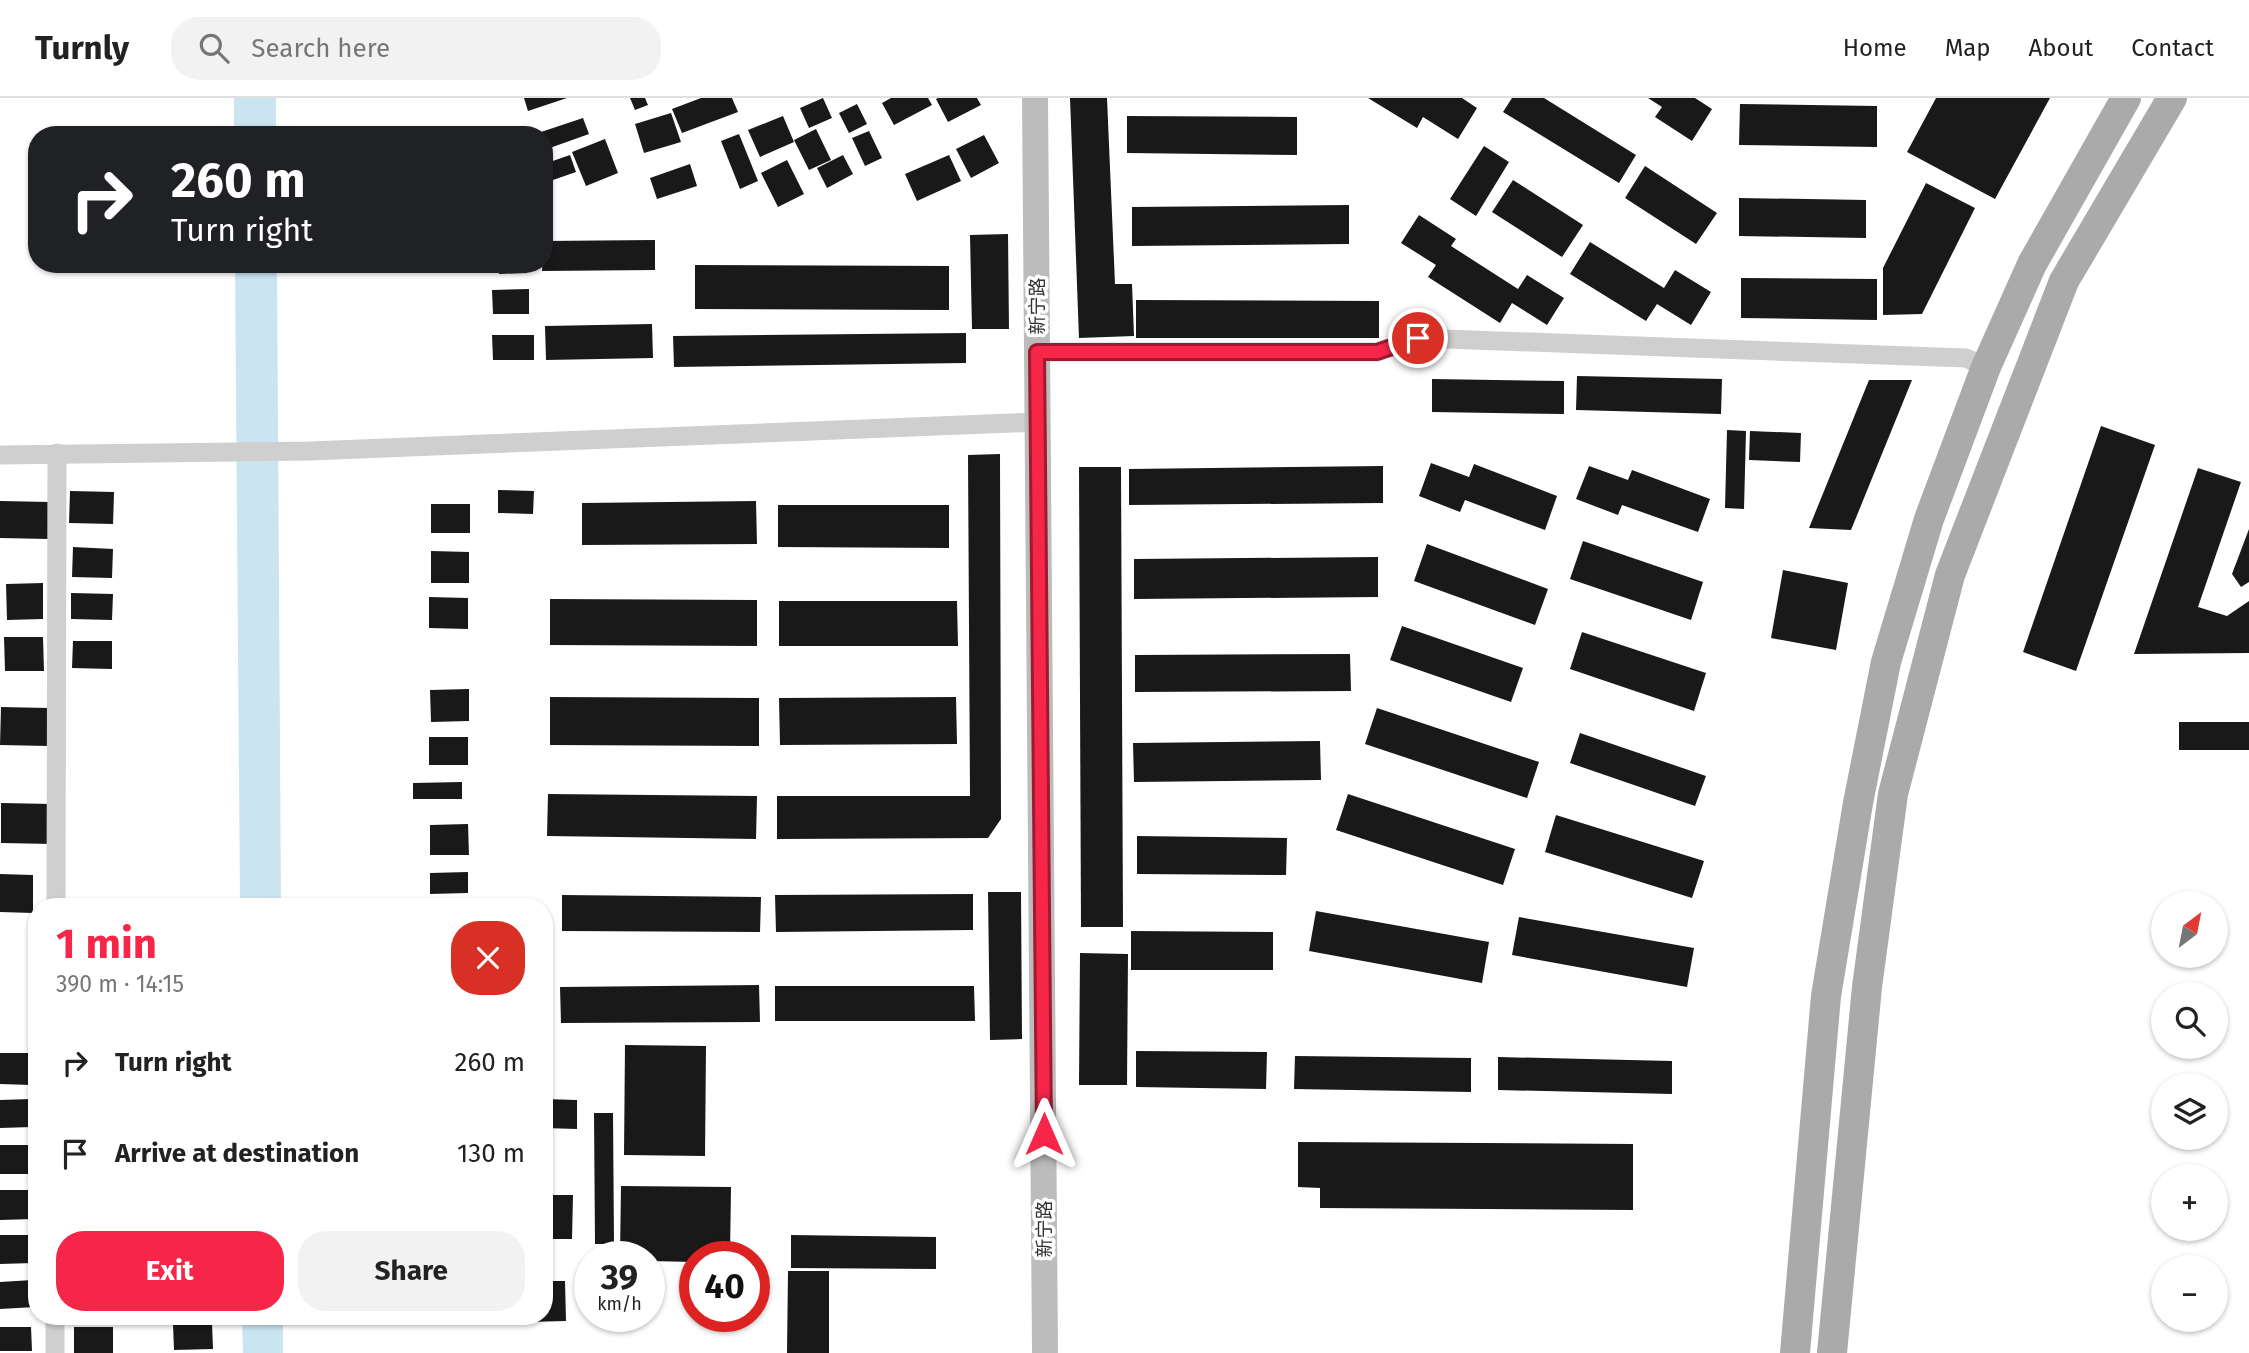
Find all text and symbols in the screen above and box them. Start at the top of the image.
search box [171,17,661,80]
text: Turnly [35,28,129,68]
icon: search [195,29,233,67]
text: Search here [251,33,390,64]
text: Home [1843,34,1907,62]
text: Map [1945,34,1991,62]
text: About [2029,34,2093,62]
text: Contact [2131,34,2214,62]
text: 260 m [171,151,306,210]
icon: right [56,154,147,245]
text: Turn right [171,211,313,249]
street label: 新宁路 [1026,277,1049,335]
pin [1388,308,1448,368]
icon: arrive [1399,319,1437,357]
north arrow [2151,891,2228,968]
map controls [2151,891,2228,1332]
text: 1 min [56,919,157,969]
button: close [451,921,525,995]
text: 390 m · 14:15 [56,970,184,998]
button: search [2151,982,2228,1059]
icon: right [56,1044,94,1082]
text: Turn right [115,1047,232,1078]
text: 260 m [455,1047,525,1078]
button: layers [2151,1073,2228,1150]
position arrow [1007,1097,1081,1171]
icon: arrive [56,1135,94,1173]
text: Arrive at destination [115,1138,359,1169]
text: 130 m [457,1138,525,1169]
button: + [2151,1164,2228,1241]
street label: 新宁路 [1033,1200,1056,1258]
button: Exit [56,1231,284,1311]
button: Share [298,1231,525,1311]
speed limit sign: 40 [679,1241,770,1332]
button: − [2151,1255,2228,1332]
text: 39 [601,1256,638,1298]
text: km/h [597,1293,642,1315]

